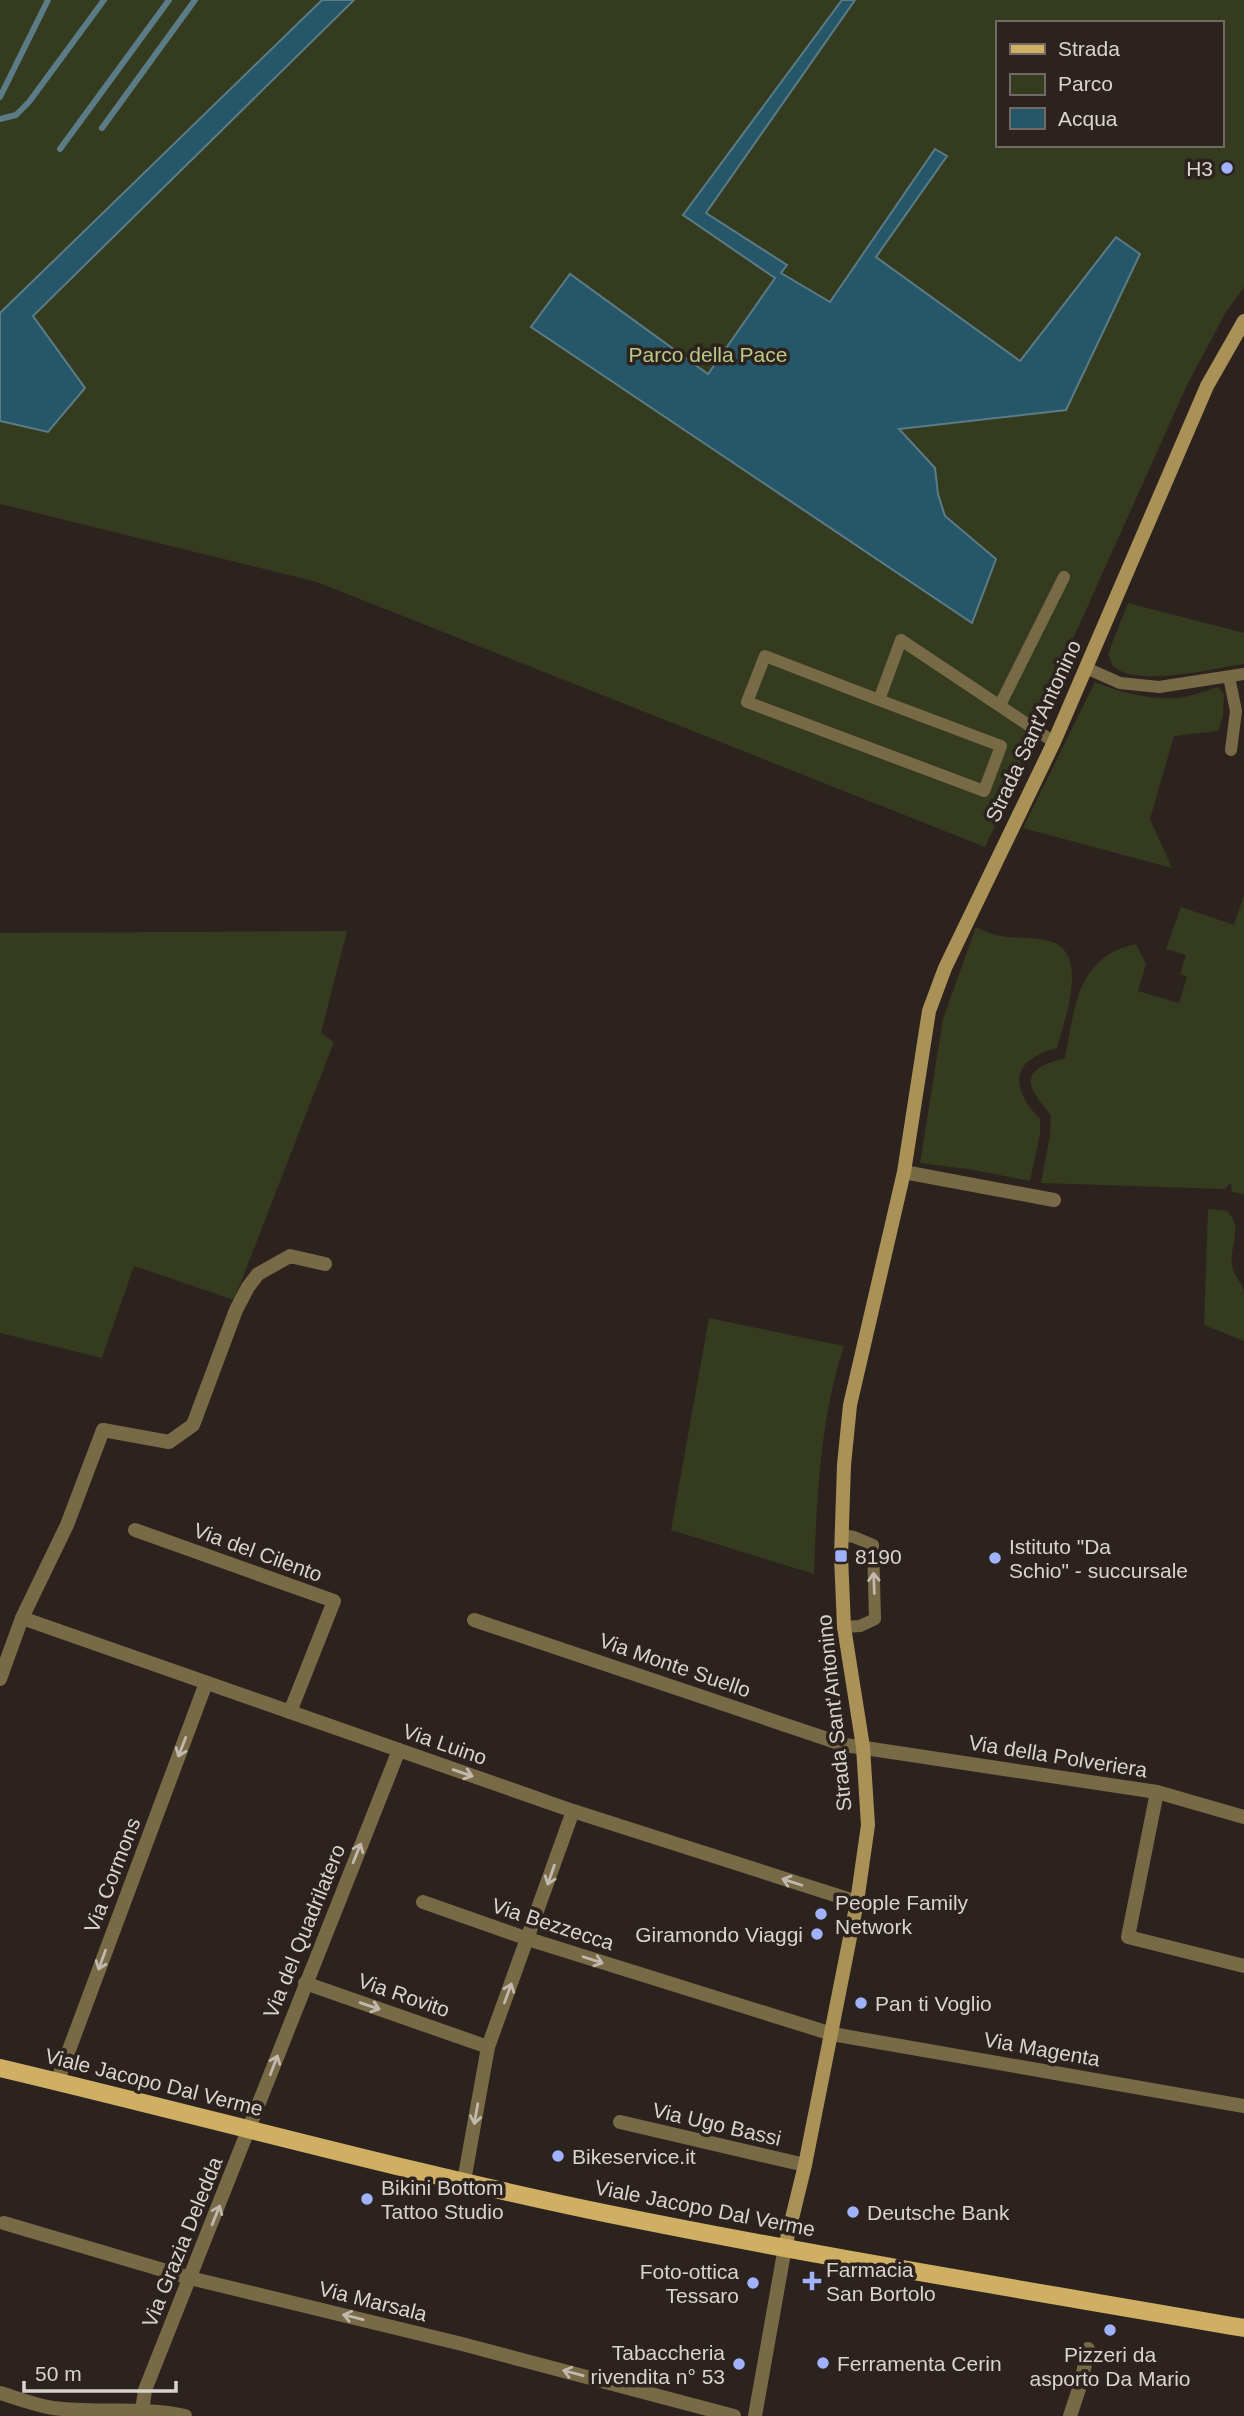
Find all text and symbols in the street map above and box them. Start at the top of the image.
legend [996,21,1223,147]
text: Strada [1058,37,1120,60]
text: Parco [1058,72,1113,95]
text: Acqua [1058,107,1118,130]
place label: H3 [1186,157,1213,180]
marker: H3 [1219,160,1235,176]
park label: Parco della Pace [629,343,787,366]
street label: Strada Sant'Antonino [981,636,1085,826]
street label: Via del Cilento [191,1518,325,1586]
place label: Istituto "Da Schio" - succursale [1009,1535,1188,1582]
place label: 8190 [855,1545,902,1568]
marker: 8190 [833,1548,849,1564]
marker: Istituto "Da Schio" - succursale [987,1550,1003,1566]
one-way arrow [868,1571,881,1594]
street label: Strada Sant'Antonino [812,1613,856,1813]
street label: Via Monte Suello [596,1628,754,1702]
street label: Via Luino [400,1719,490,1769]
street label: Via della Polveriera [967,1731,1149,1782]
one-way arrow [175,1735,188,1757]
one-way arrow [452,1768,474,1780]
street label: Via Cormons [80,1814,144,1936]
street label: Via del Quadrilatero [259,1841,349,2021]
one-way arrow [352,1843,365,1865]
one-way arrow [544,1864,556,1886]
one-way arrow [782,1875,804,1887]
place label: People Family Network [835,1891,969,1938]
street label: Via Bezzecca [489,1893,617,1955]
marker: People Family Network [813,1906,829,1922]
place label: Giramondo Viaggi [635,1923,803,1946]
marker: Giramondo Viaggi [809,1926,825,1942]
one-way arrow [95,1948,108,1970]
one-way arrow [582,1954,604,1967]
street label: Via Rovito [355,1969,453,2021]
one-way arrow [503,1983,516,2005]
place label: Pan ti Voglio [875,1992,992,2015]
marker: Pan ti Voglio [853,1995,869,2011]
one-way arrow [358,2001,380,2013]
street label: Via Magenta [982,2027,1102,2071]
street label: Viale Jacopo Dal Verme [43,2044,265,2120]
one-way arrow [269,2055,281,2077]
street label: Via Ugo Bassi [650,2098,784,2150]
one-way arrow [469,2102,482,2125]
place label: Bikeservice.it [572,2145,696,2168]
marker: Bikeservice.it [550,2148,566,2164]
street label: Via Grazia Deledda [137,2153,227,2331]
street label: Viale Jacopo Dal Verme [593,2175,817,2241]
place label: Bikini Bottom Tattoo Studio [381,2176,504,2223]
marker: Bikini Bottom Tattoo Studio [359,2191,375,2207]
place label: Deutsche Bank [867,2201,1010,2224]
one-way arrow [211,2204,224,2226]
marker: Deutsche Bank [845,2204,861,2220]
place label: Farmacia San Bortolo [826,2258,936,2305]
place label: Foto-ottica Tessaro [640,2260,739,2307]
marker: Farmacia San Bortolo [804,2273,820,2289]
marker: Foto-ottica Tessaro [745,2275,761,2291]
street label: Via Marsala [317,2276,430,2326]
one-way arrow [342,2310,364,2323]
marker: Pizzeri da asporto Da Mario [1102,2322,1118,2338]
place label: Tabaccheria rivendita n° 53 [591,2341,725,2388]
place label: Pizzeri da asporto Da Mario [1029,2343,1191,2390]
scale bar [24,2350,177,2394]
place label: Ferramenta Cerin [837,2352,1002,2375]
marker: Ferramenta Cerin [815,2355,831,2371]
marker: Tabaccheria rivendita n° 53 [731,2356,747,2372]
text: 50 m [35,2362,82,2385]
one-way arrow [562,2366,585,2379]

